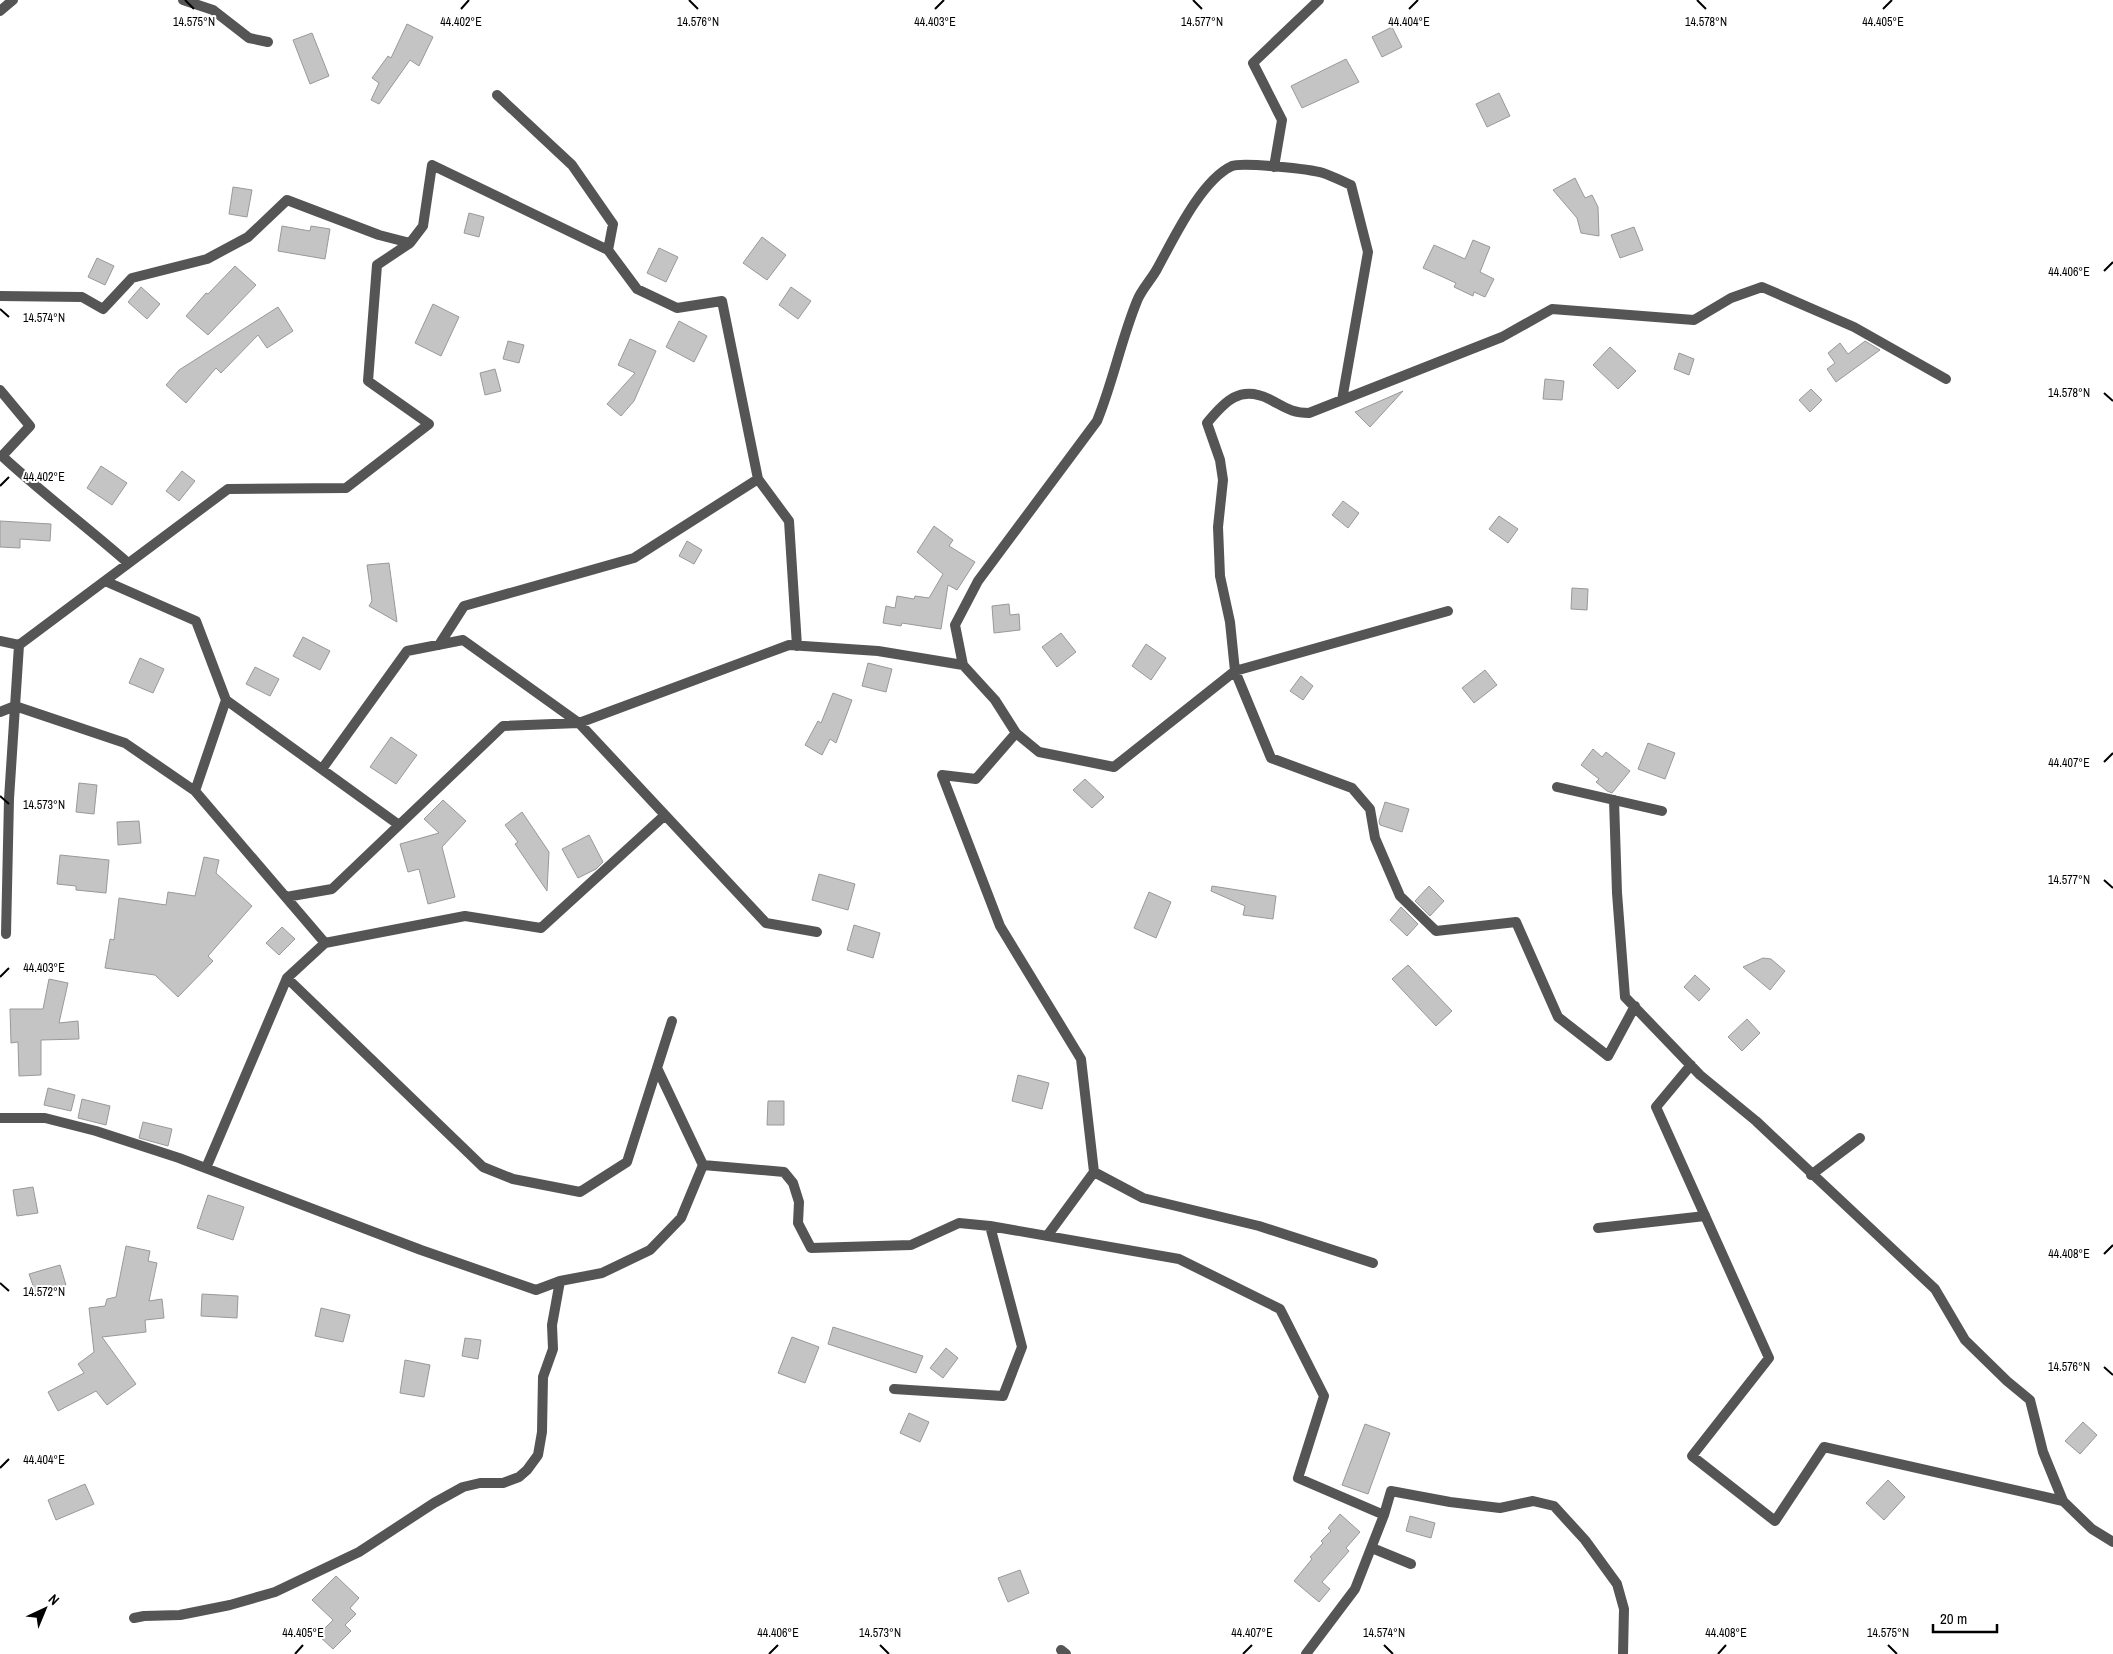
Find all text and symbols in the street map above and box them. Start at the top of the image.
text: 14.575°N [173,14,215,30]
text: 44.402°E [440,14,482,30]
text: 14.576°N [677,14,719,30]
text: 44.403°E [914,14,956,30]
text: 14.577°N [1181,14,1223,30]
text: 44.404°E [1388,14,1430,30]
text: 14.578°N [1685,14,1727,30]
text: 44.405°E [1862,14,1904,30]
text: 44.406°E [2048,264,2090,280]
text: 14.574°N [23,310,65,326]
text: 14.578°N [2048,385,2090,401]
text: 44.402°E [23,469,65,485]
text: 44.407°E [2048,755,2090,771]
text: 14.573°N [23,797,65,813]
text: 14.577°N [2048,872,2090,888]
text: 44.403°E [23,960,65,976]
text: 44.408°E [2048,1246,2090,1262]
text: 14.572°N [23,1284,65,1300]
text: 14.576°N [2048,1359,2090,1375]
text: 44.404°E [23,1452,65,1468]
north arrow [20,1584,70,1634]
text: N [45,1590,63,1609]
scale bar [1933,1602,1997,1634]
text: 20 m [1940,1608,1967,1629]
text: 44.405°E [282,1625,324,1641]
text: 44.406°E [757,1625,799,1641]
text: 14.573°N [859,1625,901,1641]
text: 44.407°E [1231,1625,1273,1641]
text: 14.574°N [1363,1625,1405,1641]
text: 44.408°E [1705,1625,1747,1641]
text: 14.575°N [1867,1625,1909,1641]

